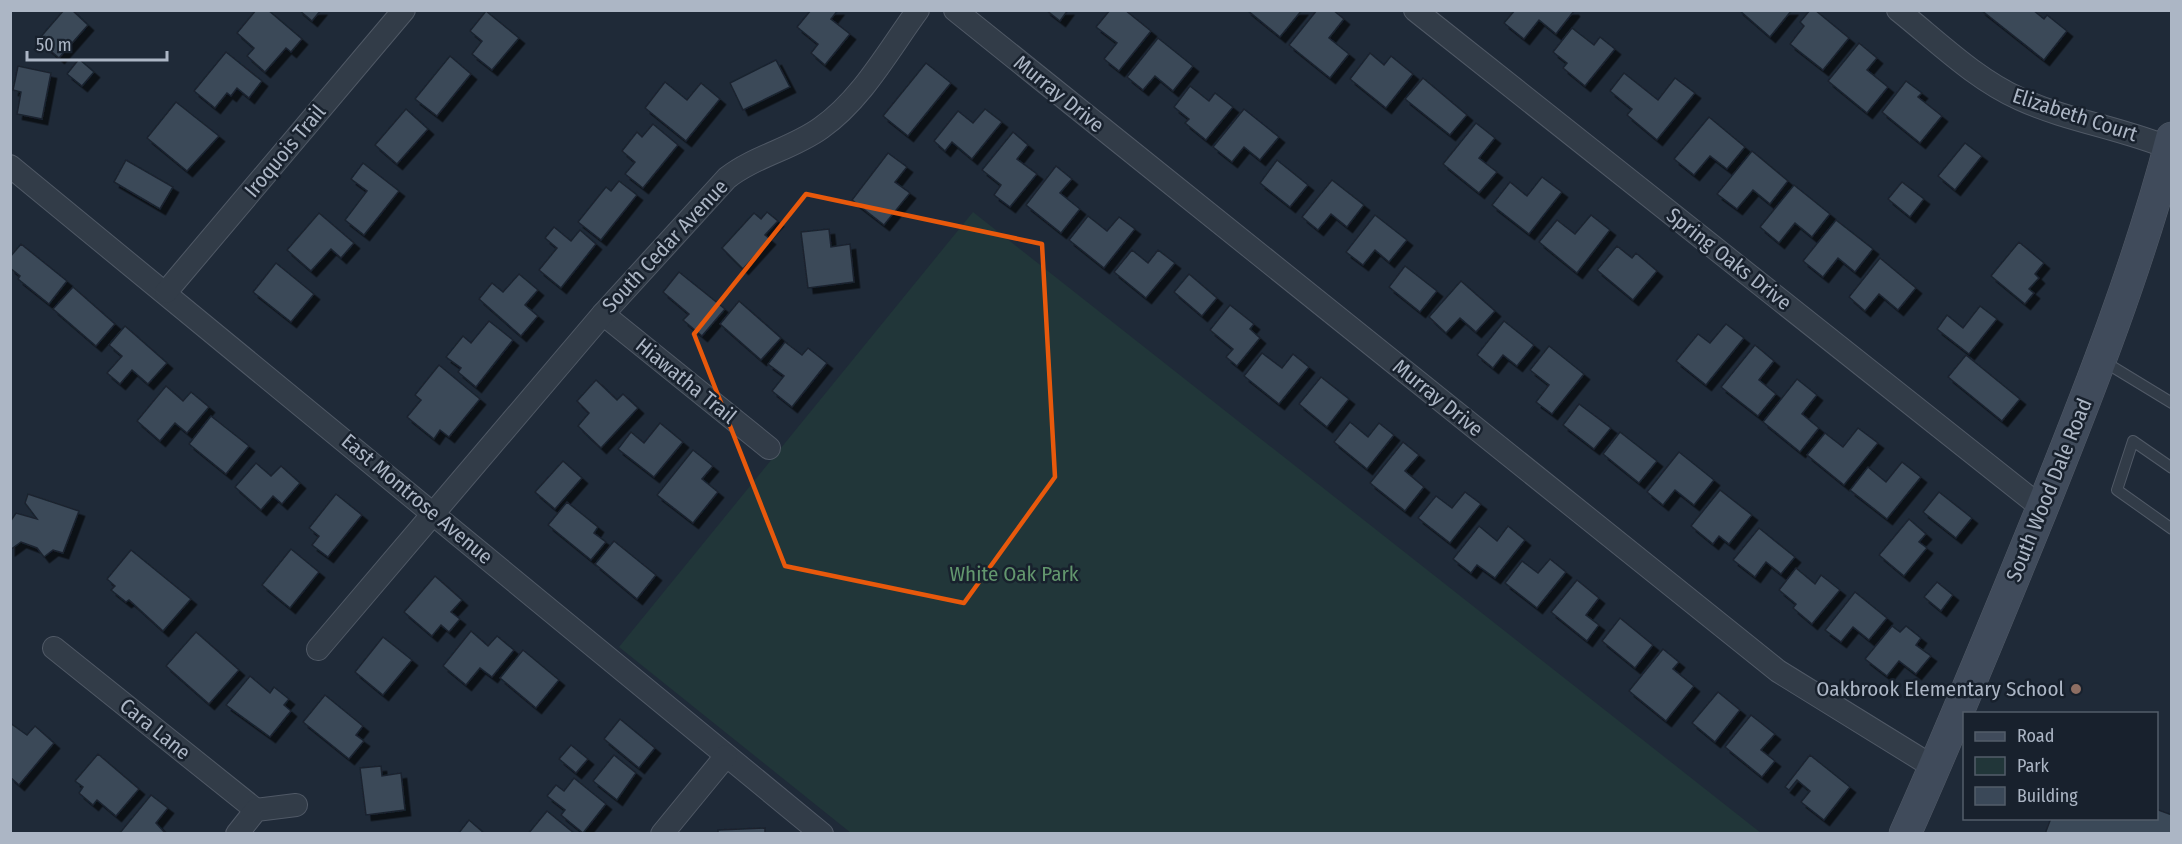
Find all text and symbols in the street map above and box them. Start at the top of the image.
scale bar [27,24,166,62]
text: 50 m [36,34,72,56]
street label: Murray Drive [1009,50,1109,138]
street label: Elizabeth Court [2009,83,2141,147]
street label: Iroquois Trail [239,99,331,203]
street label: South Cedar Avenue [597,174,733,318]
street label: Spring Oaks Drive [1661,202,1797,316]
street label: Hiawatha Trail [630,332,742,430]
street label: Murray Drive [1388,354,1488,442]
street label: South Wood Dale Road [2000,395,2098,585]
street label: East Montrose Avenue [336,428,498,570]
park label: White Oak Park [949,561,1079,587]
place label: Oakbrook Elementary School [1816,676,2064,702]
marker: Oakbrook Elementary School [2069,682,2083,696]
street label: Cara Lane [114,693,196,765]
legend [1963,712,2158,820]
text: Road [2017,725,2054,747]
text: Park [2017,755,2050,777]
text: Building [2017,785,2078,807]

